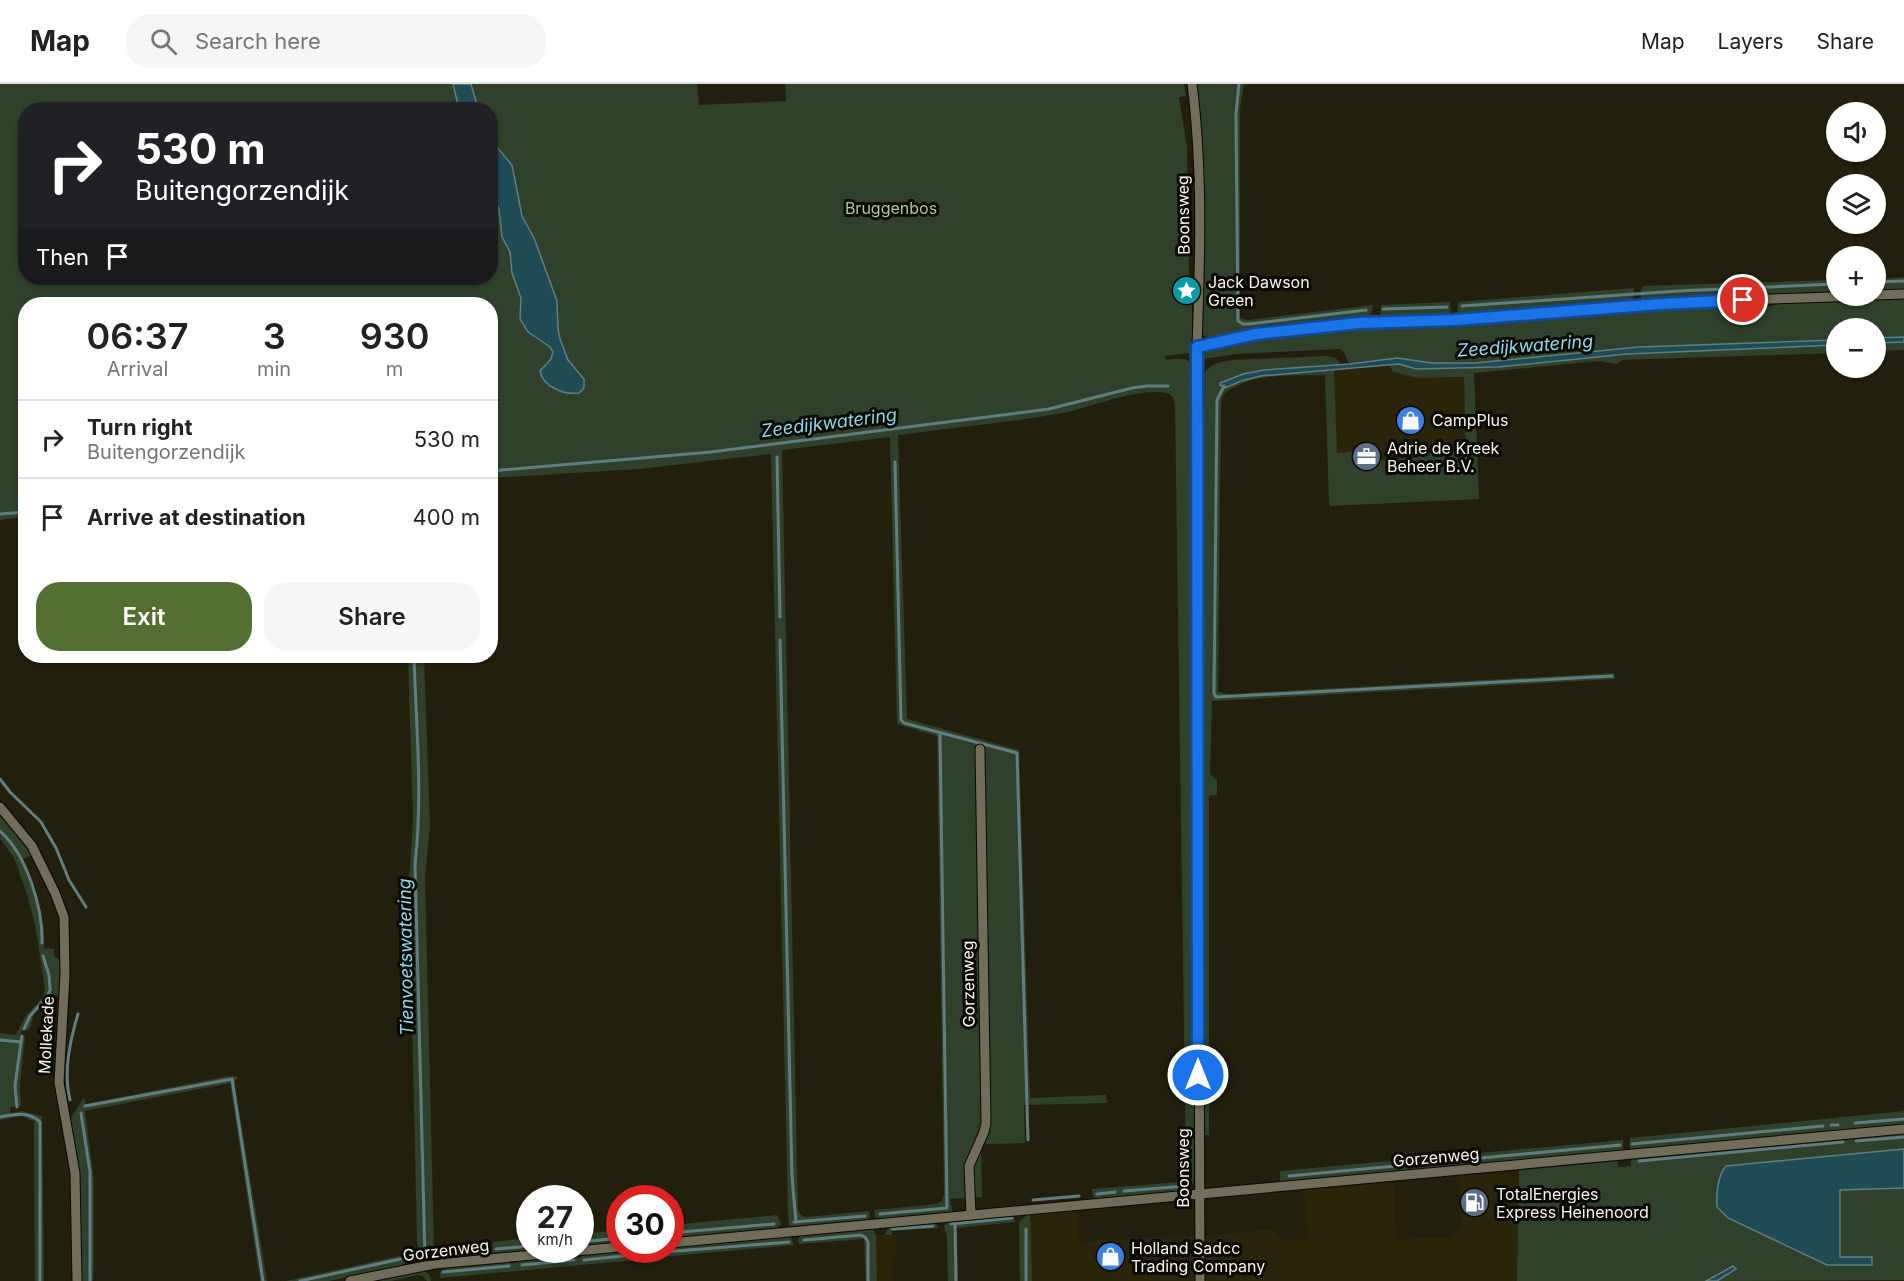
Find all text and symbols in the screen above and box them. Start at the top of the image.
search box [126,14,546,68]
text: Map [30,24,90,58]
icon: search [147,25,180,58]
text: Search here [195,28,321,54]
text: Map [1641,29,1685,54]
text: Layers [1718,29,1784,54]
text: Share [1817,29,1874,54]
map controls [1826,102,1886,378]
button: sound [1826,102,1886,162]
text: 530 m [135,123,266,174]
icon: right [36,126,114,204]
text: Buitengorzendijk [135,174,349,207]
button: layers [1826,174,1886,234]
street label: Boonsweg [1172,175,1194,255]
park label: Bruggenbos [845,198,937,218]
icon: arrive [101,240,134,273]
text: Then [36,244,89,270]
button: + [1826,246,1886,306]
place label: Jack Dawson Green [1208,272,1310,310]
pin [1717,274,1768,325]
place icon: Jack Dawson Green [1171,275,1203,307]
icon: arrive [1726,283,1759,316]
text: 06:37 [87,314,188,358]
text: 3 [263,314,286,358]
text: 930 [360,314,429,358]
button: − [1826,318,1886,378]
water label: Zeedijkwatering [1456,330,1594,361]
text: Arrival [107,357,168,381]
text: min [257,357,291,381]
text: m [386,357,403,381]
water label: Zeedijkwatering [760,404,898,441]
shop icon: CampPlus [1395,404,1427,436]
place label: CampPlus [1432,410,1508,430]
text: Turn right [87,414,193,440]
icon: right [36,423,69,456]
text: 530 m [414,426,480,452]
place label: Adrie de Kreek Beheer B.V. [1387,438,1500,476]
text: Buitengorzendijk [87,440,246,464]
office icon: Adrie de Kreek Beheer B.V. [1350,441,1382,473]
icon: arrive [36,501,69,534]
text: Arrive at destination [87,504,306,530]
text: 400 m [413,504,480,530]
button: Exit [36,582,252,651]
button: Share [264,582,480,651]
water label: Tienvoetswatering [394,878,417,1036]
street label: Gorzenweg [957,940,979,1028]
street label: Mollekade [34,996,58,1074]
position arrow [1166,1043,1230,1107]
street label: Boonsweg [1173,1128,1193,1208]
street label: Gorzenweg [1392,1143,1480,1171]
place label: TotalEnergies Express Heinenoord [1496,1184,1649,1222]
speed limit sign: 30 [606,1185,684,1263]
fuel station icon: TotalEnergies Express Heinenoord [1459,1187,1491,1219]
text: 27 [537,1199,573,1235]
text: km/h [537,1230,573,1249]
street label: Gorzenweg [402,1235,490,1265]
place label: Holland Sadcc Trading Company [1131,1238,1265,1276]
shop icon: Holland Sadcc Trading Company [1094,1241,1126,1273]

